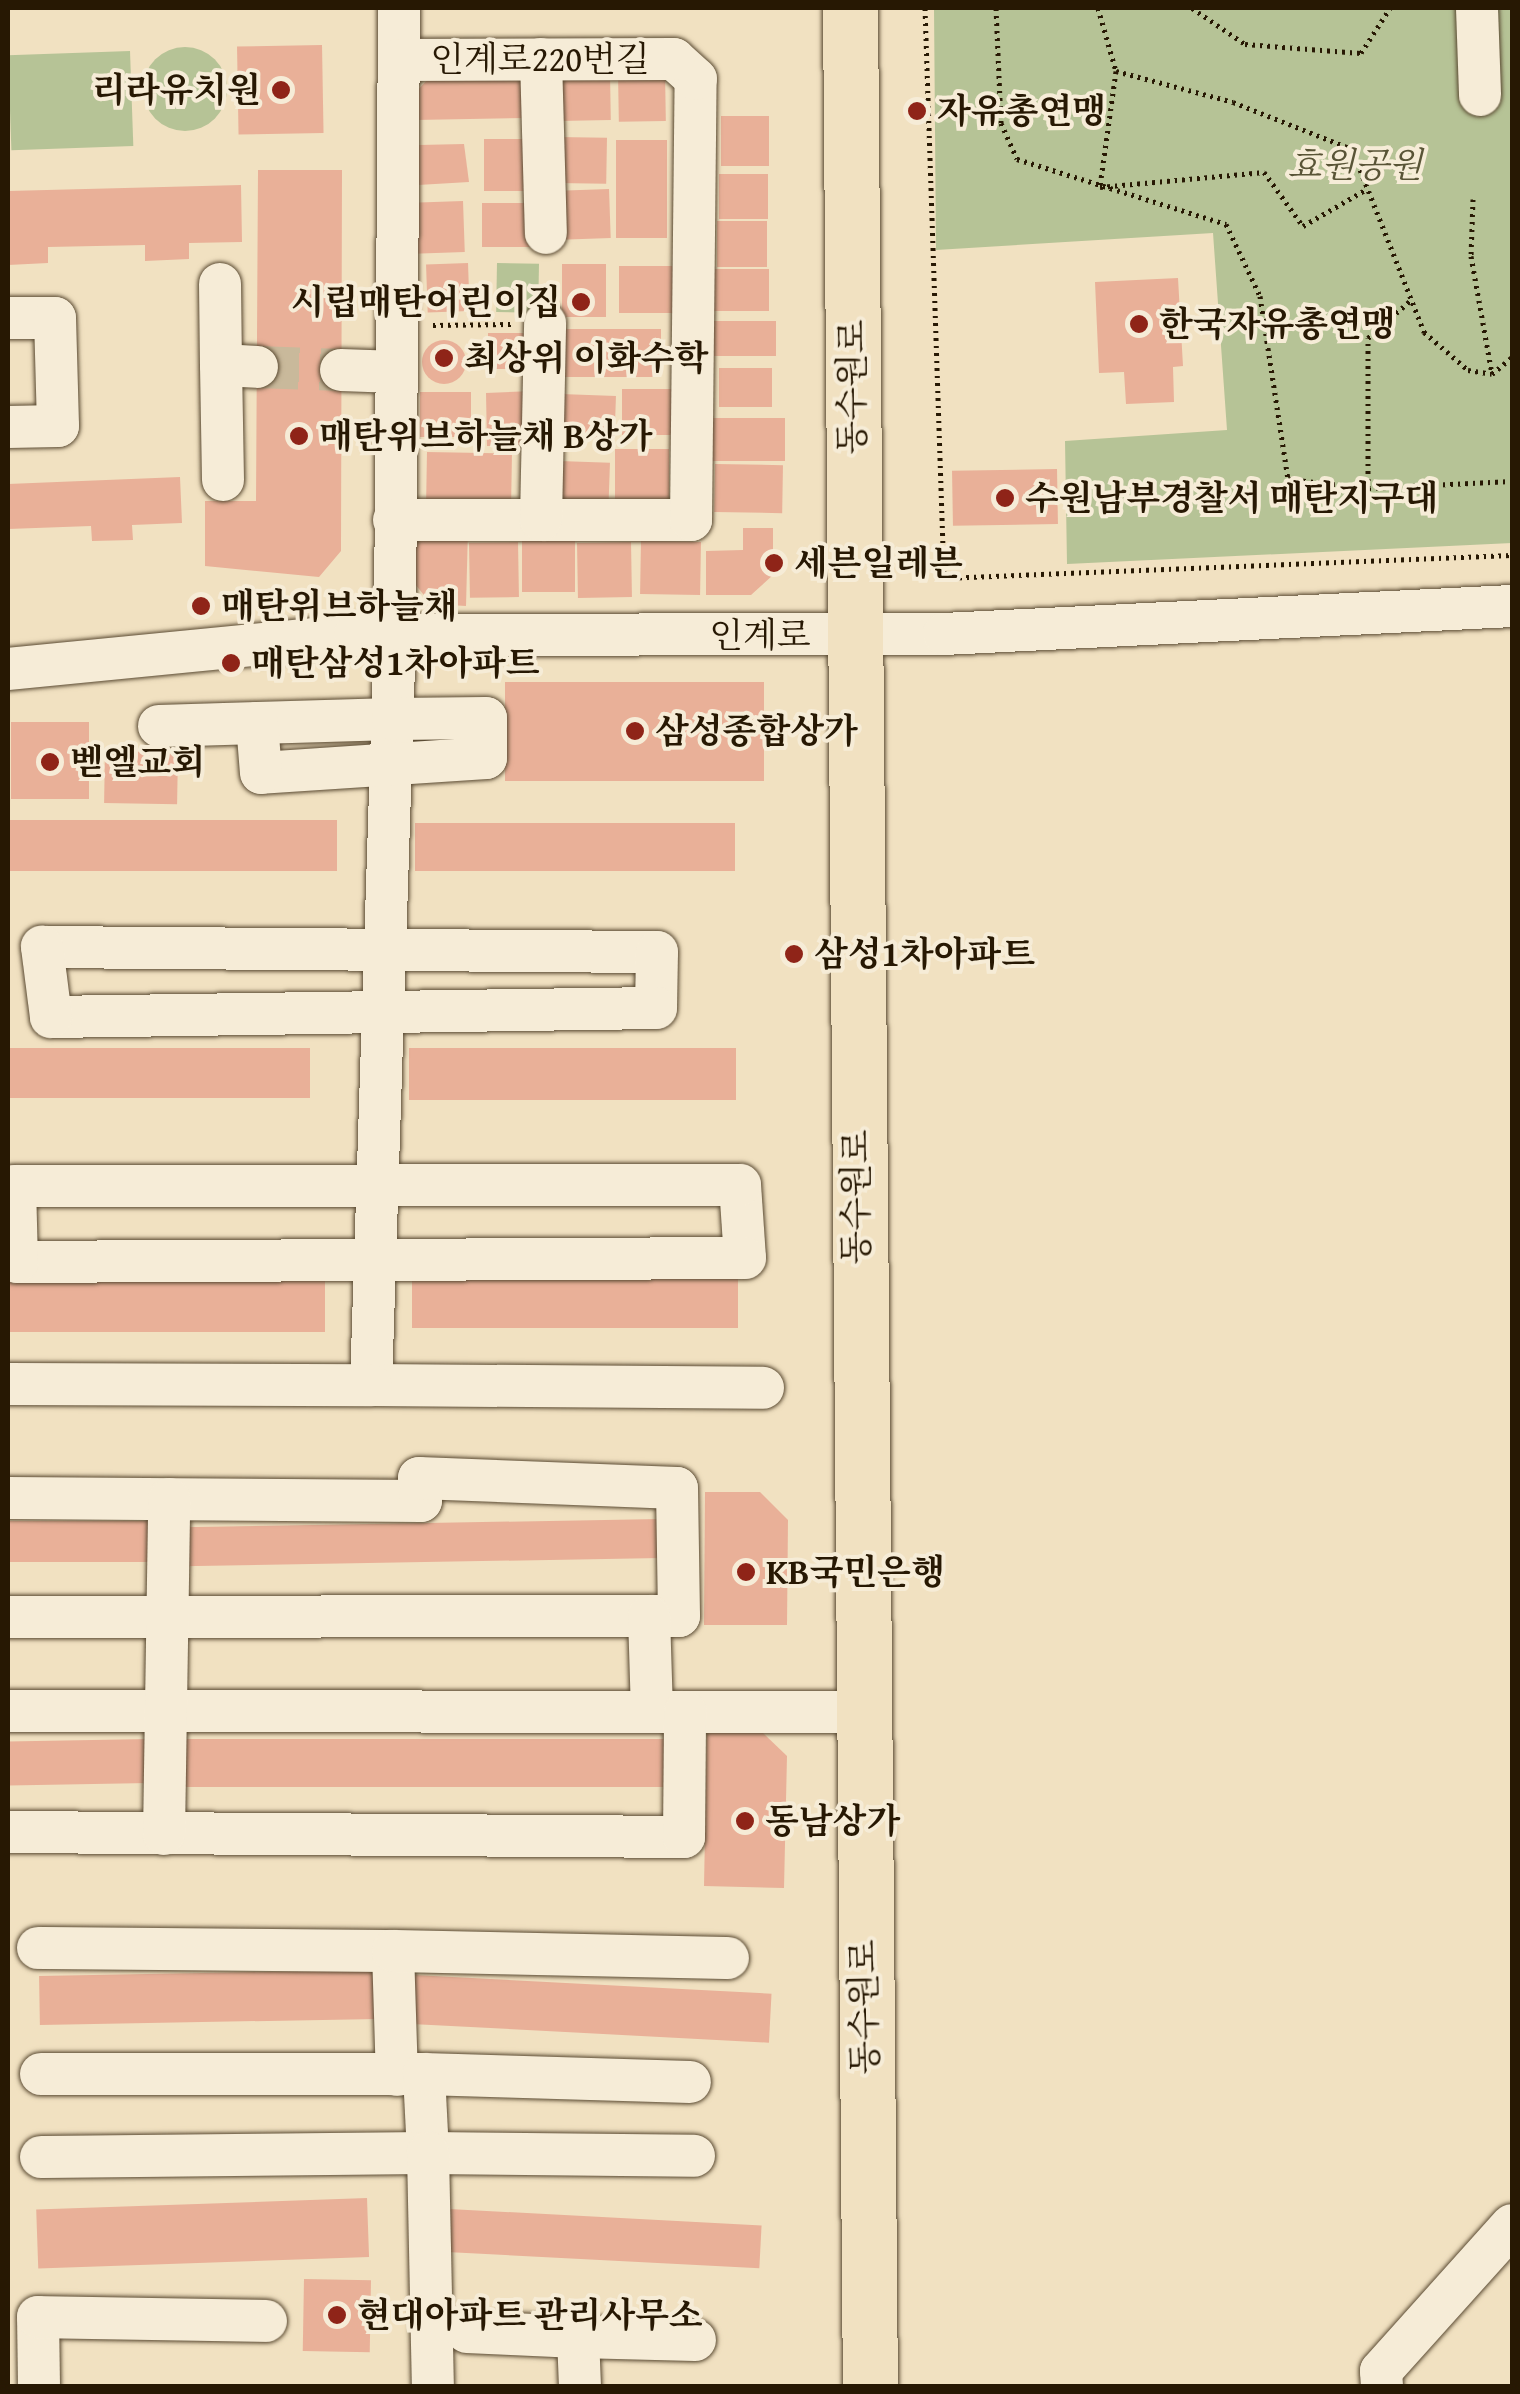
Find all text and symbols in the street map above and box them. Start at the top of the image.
street label: 인계로220번길 [430,38,650,80]
place label: 리라유치원 [92,69,261,111]
marker: 리라유치원 [270,79,292,101]
place label: 자유총연맹 [937,90,1106,132]
marker: 자유총연맹 [906,100,928,122]
park label: 효원공원 [1287,144,1423,186]
place label: 시립매탄어린이집 [291,281,561,323]
marker: 시립매탄어린이집 [570,291,592,313]
place label: 한국자유총연맹 [1159,303,1396,345]
marker: 한국자유총연맹 [1128,313,1150,335]
street label: 동수원로 [831,319,873,455]
place label: 최상위 이화수학 [464,337,708,379]
marker: 최상위 이화수학 [433,347,455,369]
place label: 매탄위브하늘채 B상가 [319,415,653,457]
marker: 매탄위브하늘채 B상가 [288,425,310,447]
place label: 수원남부경찰서 매탄지구대 [1025,477,1438,519]
marker: 수원남부경찰서 매탄지구대 [994,487,1016,509]
place label: 세븐일레븐 [794,542,963,584]
marker: 세븐일레븐 [763,552,785,574]
place label: 매탄위브하늘채 [221,585,458,627]
marker: 매탄위브하늘채 [190,595,212,617]
street label: 인계로 [709,614,811,656]
place label: 매탄삼성1차아파트 [251,642,540,684]
marker: 매탄삼성1차아파트 [220,652,242,674]
place label: 삼성종합상가 [655,710,858,752]
marker: 삼성종합상가 [624,720,646,742]
place label: 벧엘교회 [70,741,205,783]
marker: 벧엘교회 [39,751,61,773]
place label: 삼성1차아파트 [814,933,1035,975]
marker: 삼성1차아파트 [783,943,805,965]
street label: 동수원로 [835,1129,877,1265]
place label: KB국민은행 [766,1551,945,1593]
marker: KB국민은행 [735,1561,757,1583]
place label: 동남상가 [765,1800,900,1842]
marker: 동남상가 [734,1810,756,1832]
street label: 동수원로 [842,1939,886,2075]
place label: 현대아파트 관리사무소 [357,2294,703,2336]
marker: 현대아파트 관리사무소 [326,2304,348,2326]

